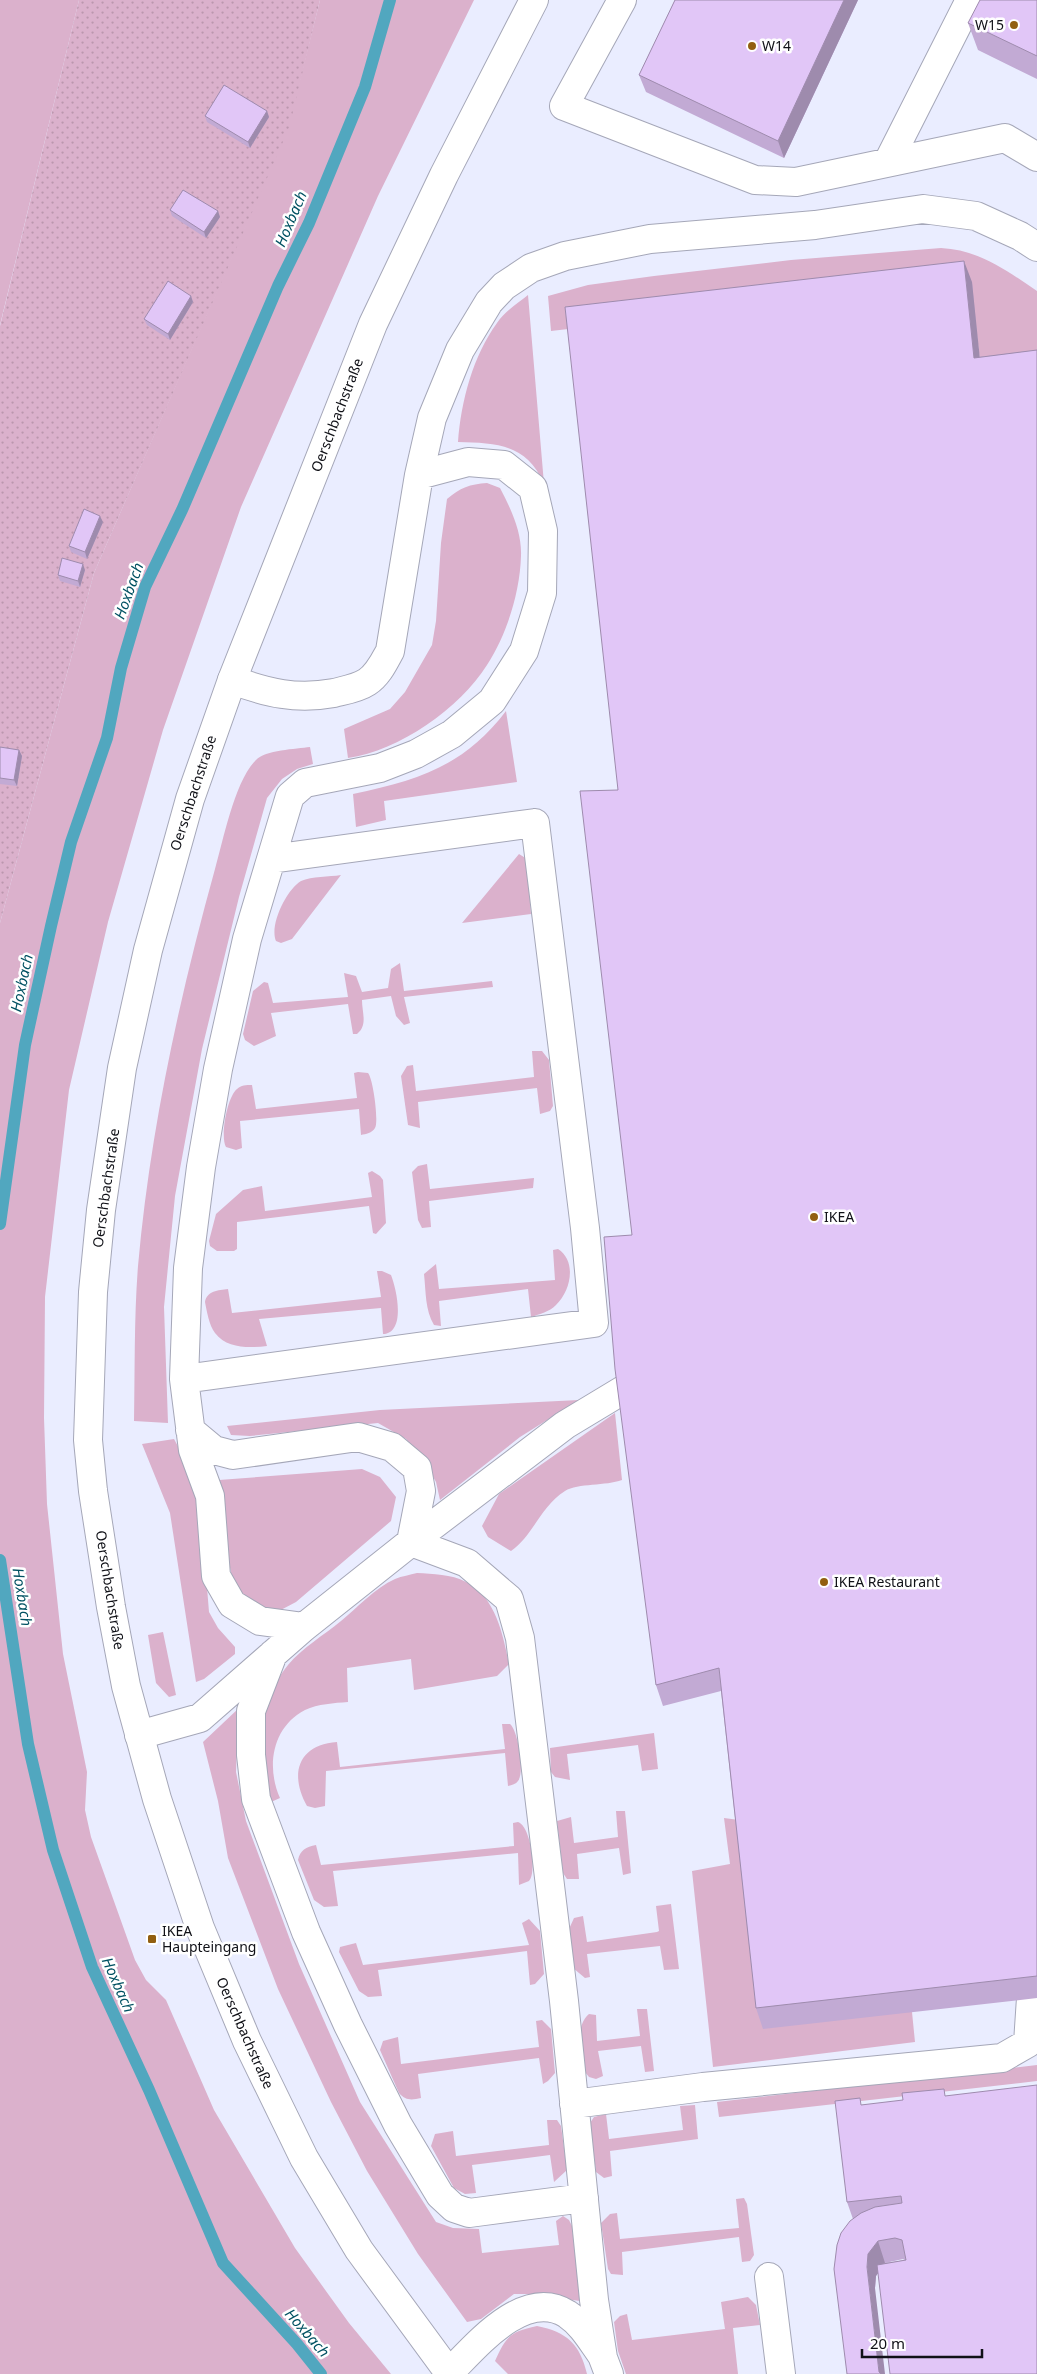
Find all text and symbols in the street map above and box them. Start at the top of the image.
place label: W15 [975,15,1004,34]
marker: W15 [1008,19,1020,31]
place label: W14 [762,36,791,55]
marker: W14 [746,40,758,52]
water label: Hoxbach [269,188,311,249]
street label: Oerschbachstraße [306,355,367,474]
water label: Hoxbach [109,560,147,622]
street label: Oerschbachstraße [165,733,220,853]
water label: Hoxbach [5,952,37,1014]
street label: Oerschbachstraße [88,1127,123,1249]
place label: IKEA [824,1207,854,1226]
marker: IKEA [808,1211,820,1223]
street label: Oerschbachstraße [92,1529,129,1651]
water label: Hoxbach [9,1566,37,1627]
place label: IKEA Restaurant [834,1572,940,1591]
marker: IKEA Restaurant [818,1576,830,1588]
place label: IKEA Haupteingang [162,1921,256,1956]
marker: IKEA Haupteingang [146,1933,158,1945]
water label: Hoxbach [98,1954,140,2015]
street label: Oerschbachstraße [212,1974,279,2092]
water label: Hoxbach [281,2304,335,2361]
scale bar [862,2326,982,2358]
text: 20 m [870,2333,905,2353]

